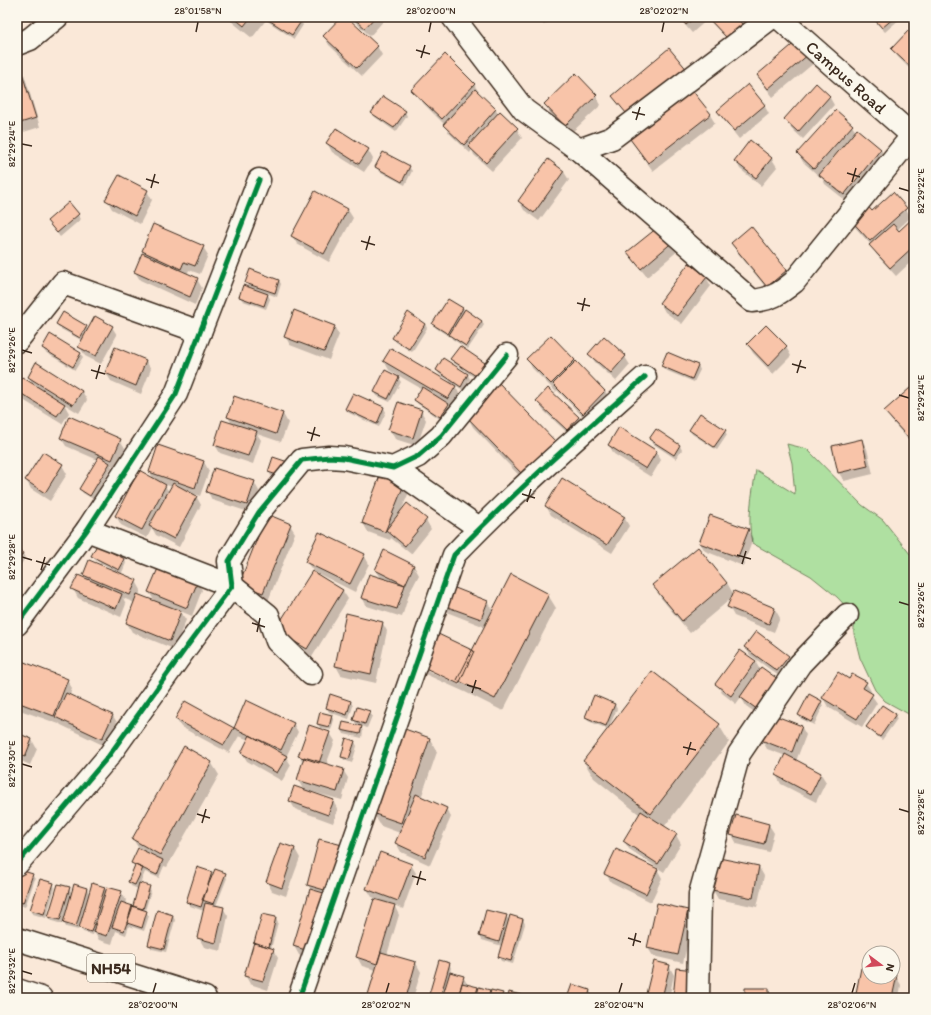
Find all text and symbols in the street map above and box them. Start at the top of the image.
text: 28°01'58"N [174,4,222,17]
text: 28°02'00"N [406,4,456,17]
text: 28°02'02"N [640,4,689,17]
street label: Campus Road [802,36,891,118]
text: 82°29'24"E [5,120,18,167]
text: 82°29'22"E [914,168,927,214]
text: 82°29'26"E [5,327,18,373]
text: 82°29'24"E [914,374,927,421]
text: 82°29'28"E [5,534,18,580]
text: 82°29'26"E [914,582,927,628]
text: 82°29'30"E [5,740,18,787]
text: 82°29'28"E [914,789,927,835]
north arrow [861,945,901,985]
text: 82°29'32"E [5,948,18,994]
road number: NH54 [87,954,135,982]
text: N [883,962,897,973]
text: 28°02'00"N [128,998,178,1011]
text: 28°02'02"N [362,998,411,1011]
text: 28°02'04"N [594,998,644,1011]
text: 28°02'06"N [828,998,877,1011]

